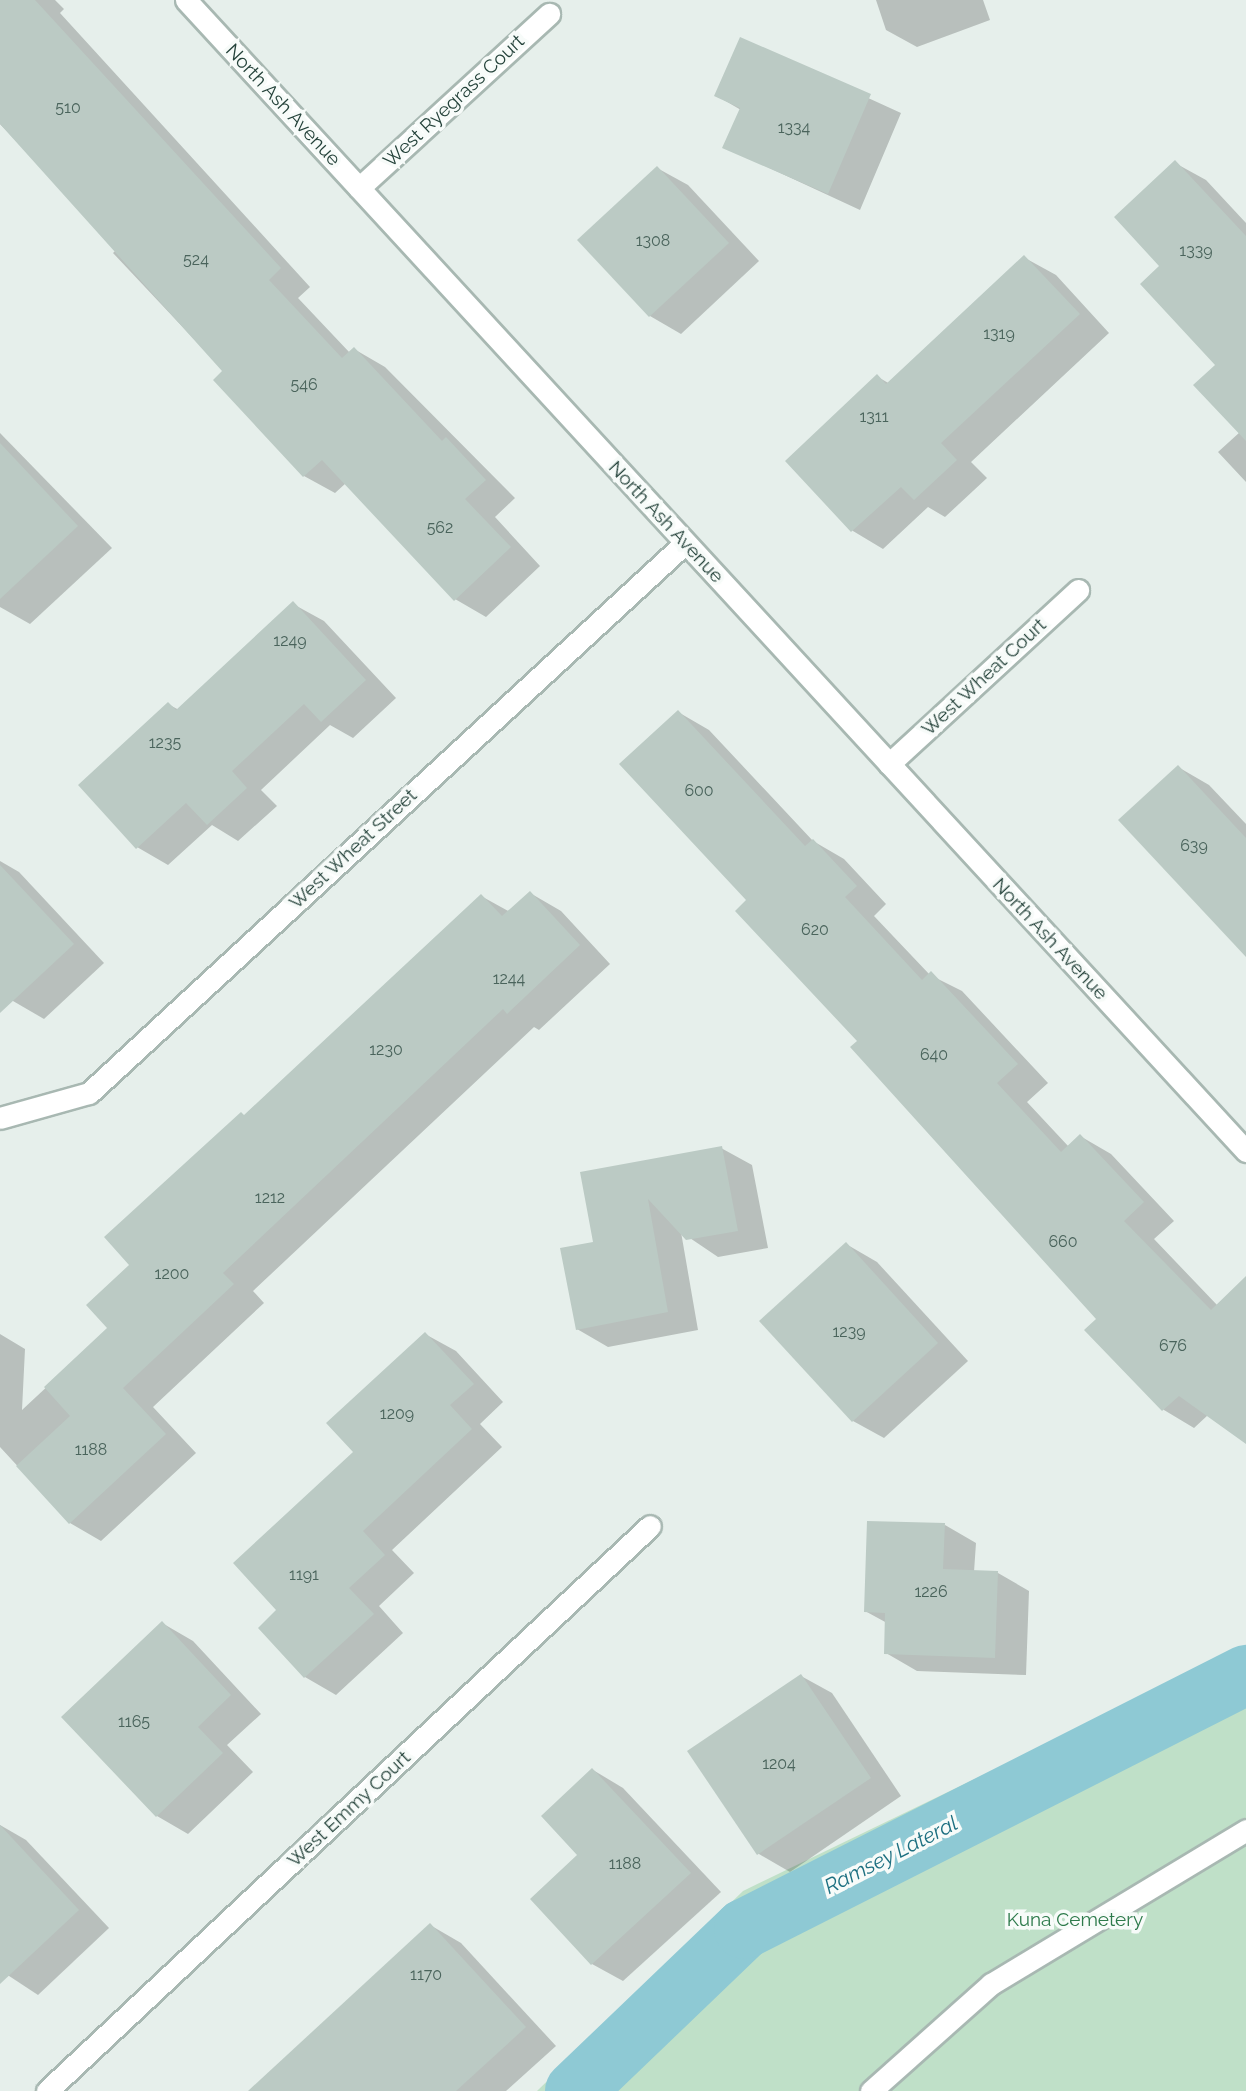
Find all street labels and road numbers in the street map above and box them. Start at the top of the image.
street label: West Ryegrass Court [379,30,529,172]
street label: North Ash Avenue [220,39,346,171]
street label: North Ash Avenue [603,456,729,588]
street label: West Wheat Court [917,613,1051,741]
street label: West Wheat Street [284,784,422,914]
street label: North Ash Avenue [987,873,1113,1005]
street label: West Emmy Court [283,1746,415,1872]

